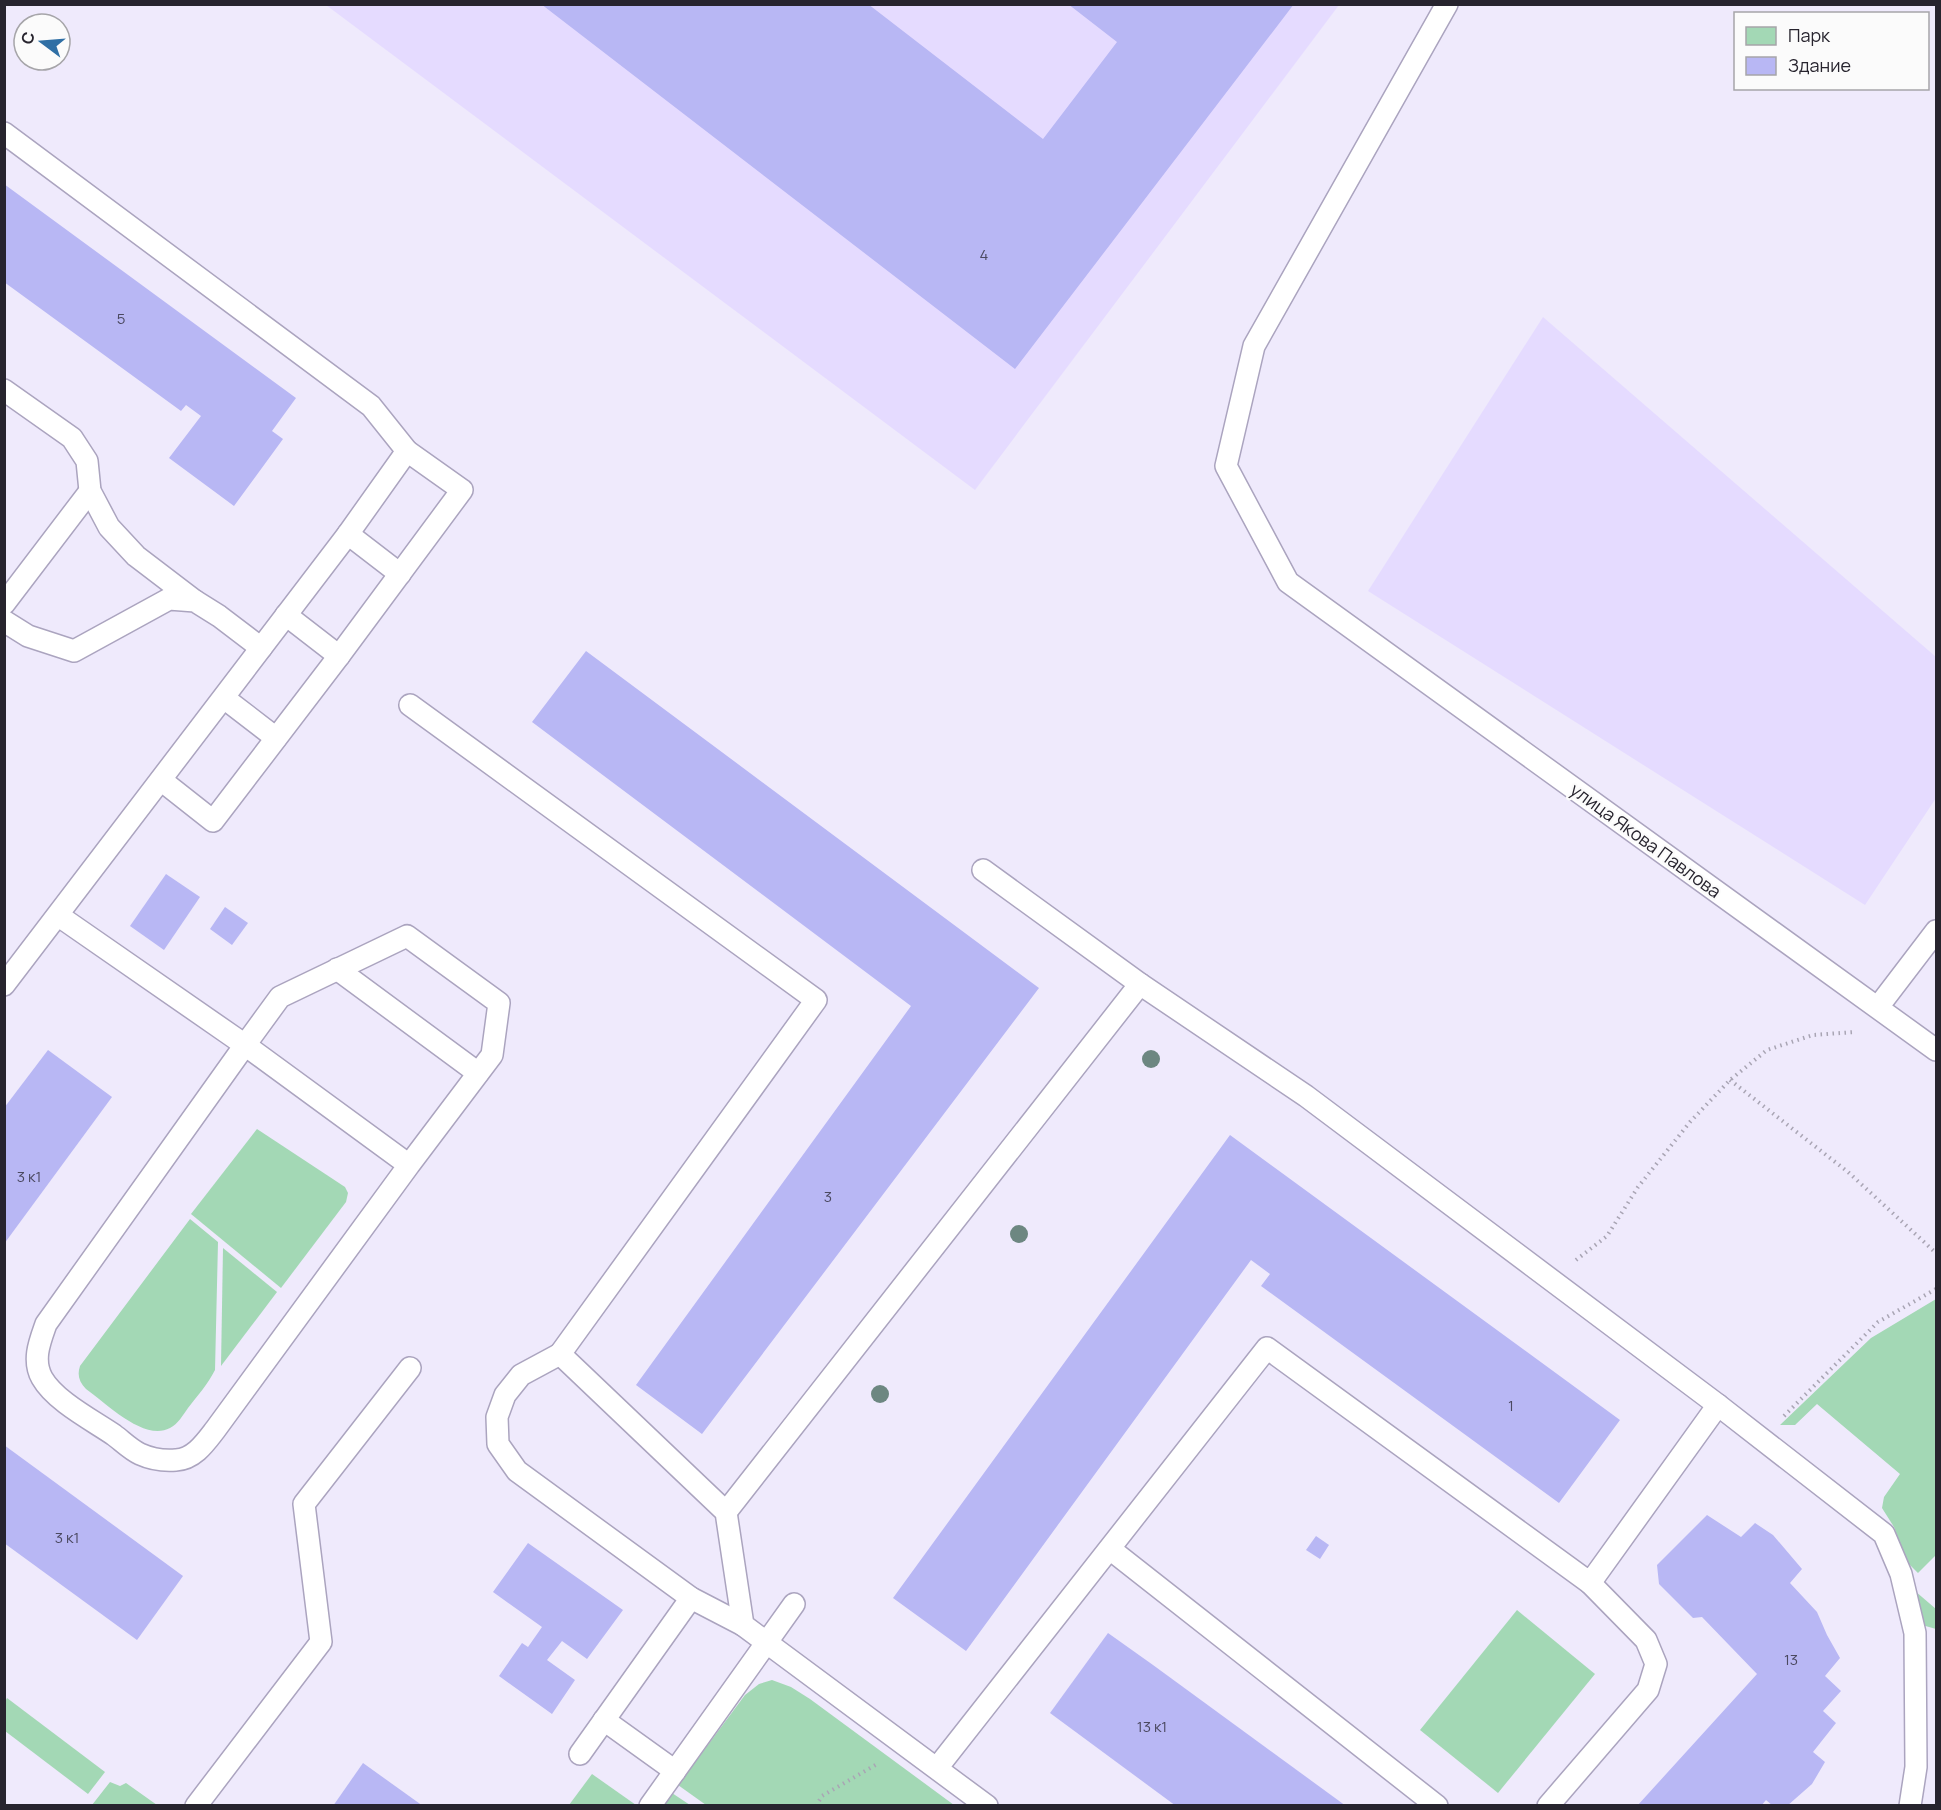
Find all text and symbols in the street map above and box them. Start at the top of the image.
north arrow [12,12,72,72]
legend [1734,12,1929,90]
text: Парк [1788,23,1831,47]
text: С [15,29,40,47]
text: Здание [1788,53,1851,77]
house number: 4 [980,244,989,265]
house number: 5 [117,308,125,329]
street label: улица Якова Павлова [1566,777,1726,903]
house number: 3 к1 [17,1166,41,1187]
house number: 3 [824,1186,832,1207]
house number: 1 [1508,1395,1514,1416]
house number: 3 к1 [55,1527,79,1548]
house number: 13 [1784,1649,1798,1670]
house number: 13 к1 [1137,1716,1167,1737]

